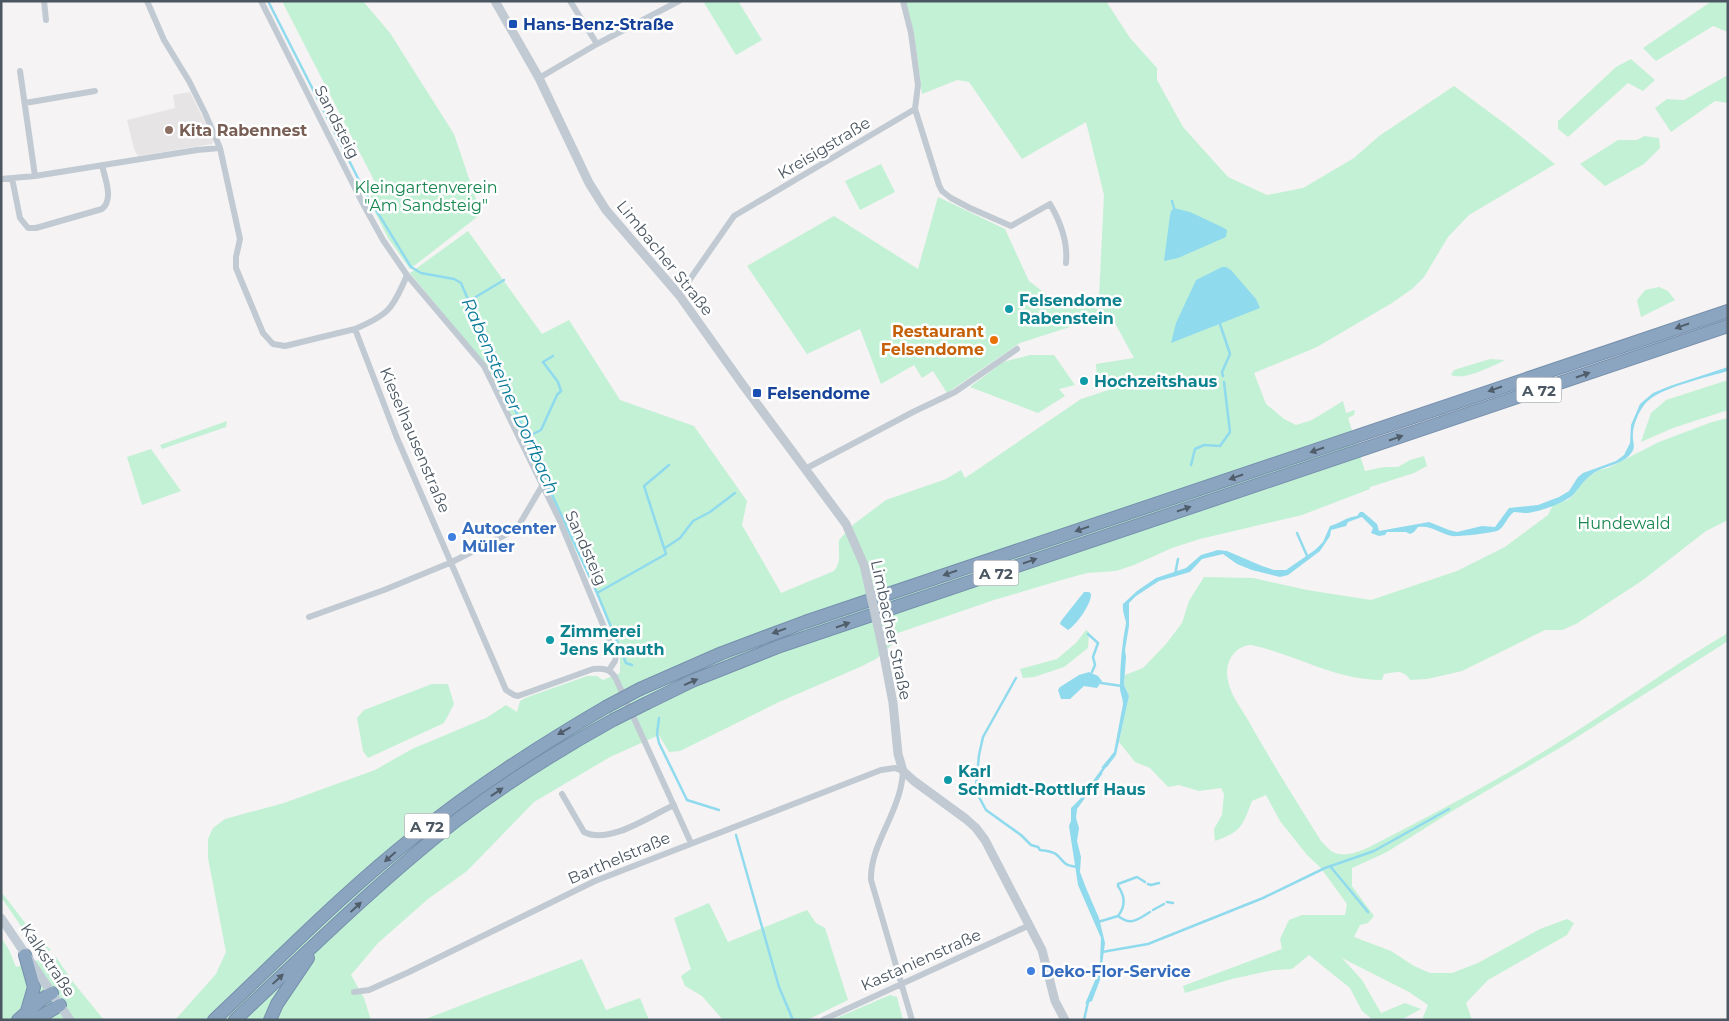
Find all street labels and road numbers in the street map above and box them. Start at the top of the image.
street label: Sandsteig [310,82,364,162]
street label: Kreisigstraße [774,113,874,183]
street label: Limbacher Straße [613,197,717,319]
street label: Kieselhausenstraße [376,364,454,516]
road number: A 72 [1516,378,1562,402]
street label: Sandsteig [561,508,611,588]
street label: Limbacher Straße [867,558,915,702]
road number: A 72 [974,560,1018,586]
road number: A 72 [404,814,450,838]
street label: Barthelstraße [565,828,673,888]
street label: Kalkstraße [17,920,79,1000]
street label: Kastanienstraße [858,925,984,995]

